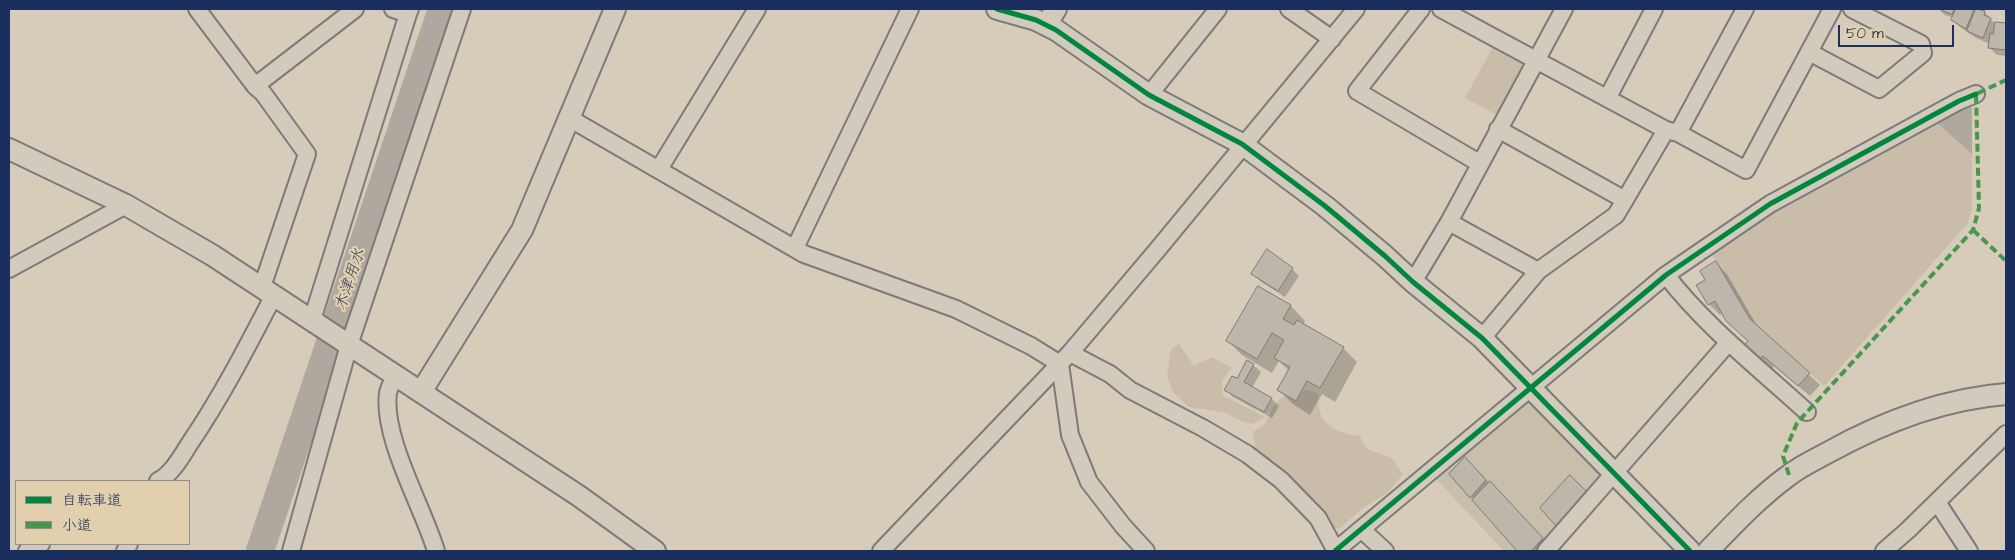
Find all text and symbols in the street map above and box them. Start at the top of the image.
scale bar [1840,15,1956,47]
text: 50 m [1846,23,1884,44]
water label: 木津用水 [332,247,370,313]
legend [15,480,190,545]
text: 自転車道 [62,490,122,511]
text: 小道 [62,515,92,536]

